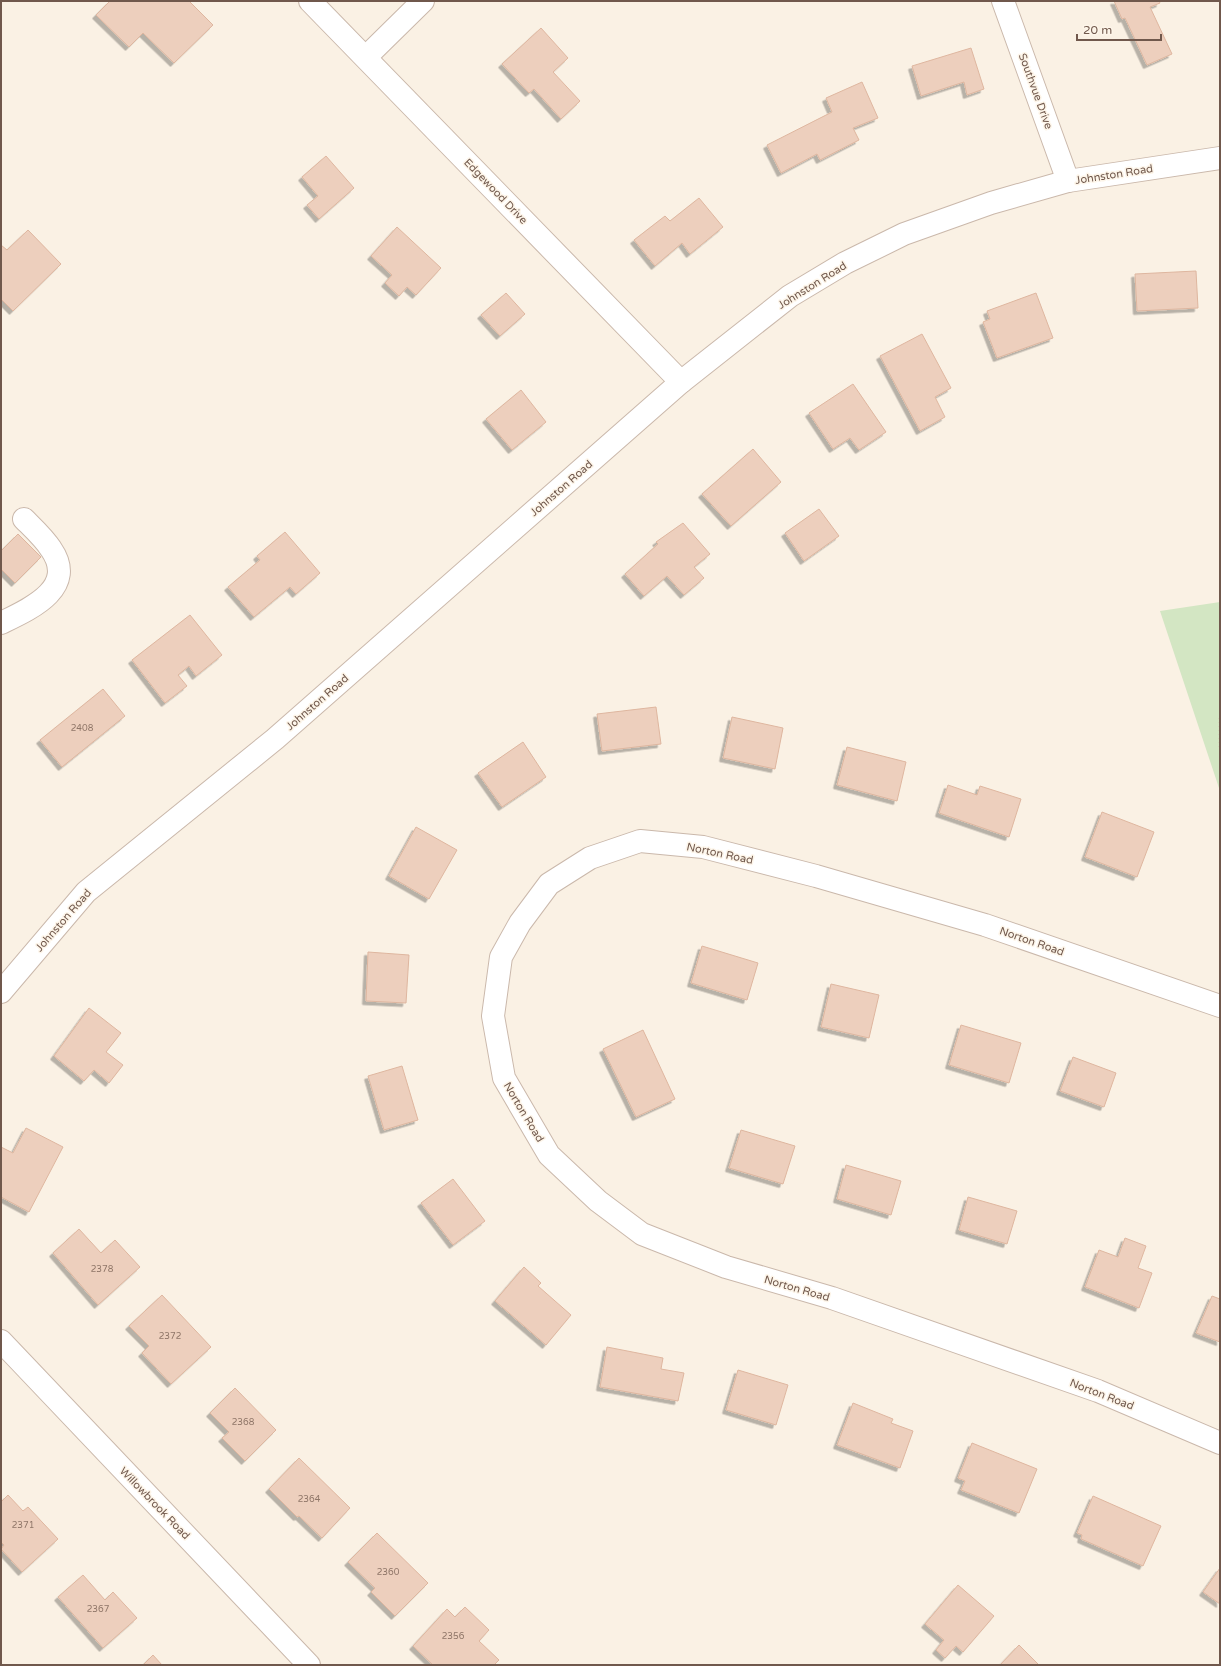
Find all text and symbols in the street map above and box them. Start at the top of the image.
scale bar [1077,16,1161,42]
text: 20 m [1083,23,1112,37]
street label: Southvue Drive [1016,52,1055,131]
street label: Edgewood Drive [461,156,530,227]
street label: Johnston Road [1074,162,1154,187]
street label: Johnston Road [776,259,849,312]
street label: Johnston Road [527,458,595,519]
street label: Johnston Road [283,672,351,733]
house number: 2408 [71,723,94,734]
street label: Norton Road [685,840,754,867]
street label: Johnston Road [33,886,94,954]
street label: Norton Road [998,924,1066,959]
street label: Norton Road [501,1080,547,1145]
house number: 2378 [91,1264,114,1275]
street label: Norton Road [763,1273,831,1304]
house number: 2372 [159,1331,181,1342]
street label: Norton Road [1068,1376,1136,1413]
house number: 2368 [232,1417,255,1428]
street label: Willowbrook Road [117,1465,192,1542]
house number: 2364 [298,1494,321,1505]
house number: 2371 [12,1520,34,1531]
house number: 2360 [377,1567,400,1578]
house number: 2367 [87,1604,110,1615]
house number: 2356 [442,1631,465,1642]

